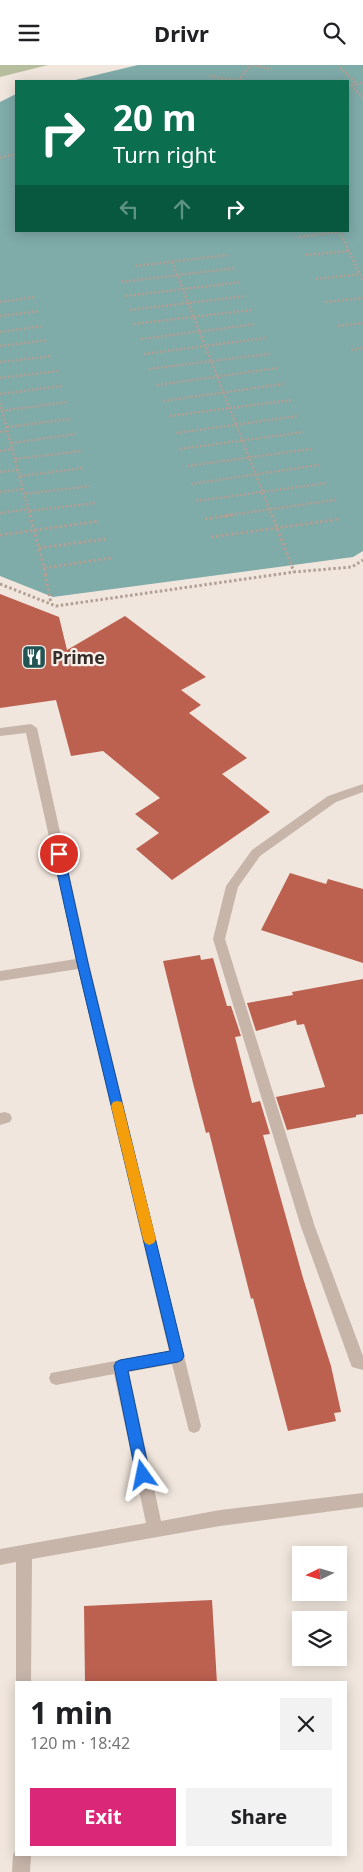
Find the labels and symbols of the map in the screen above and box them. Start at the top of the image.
restaurant icon: Prime [21,644,47,670]
place label: Prime [52,645,105,669]
pin [38,833,80,875]
position arrow [116,1448,168,1500]
north arrow [292,1546,348,1601]

